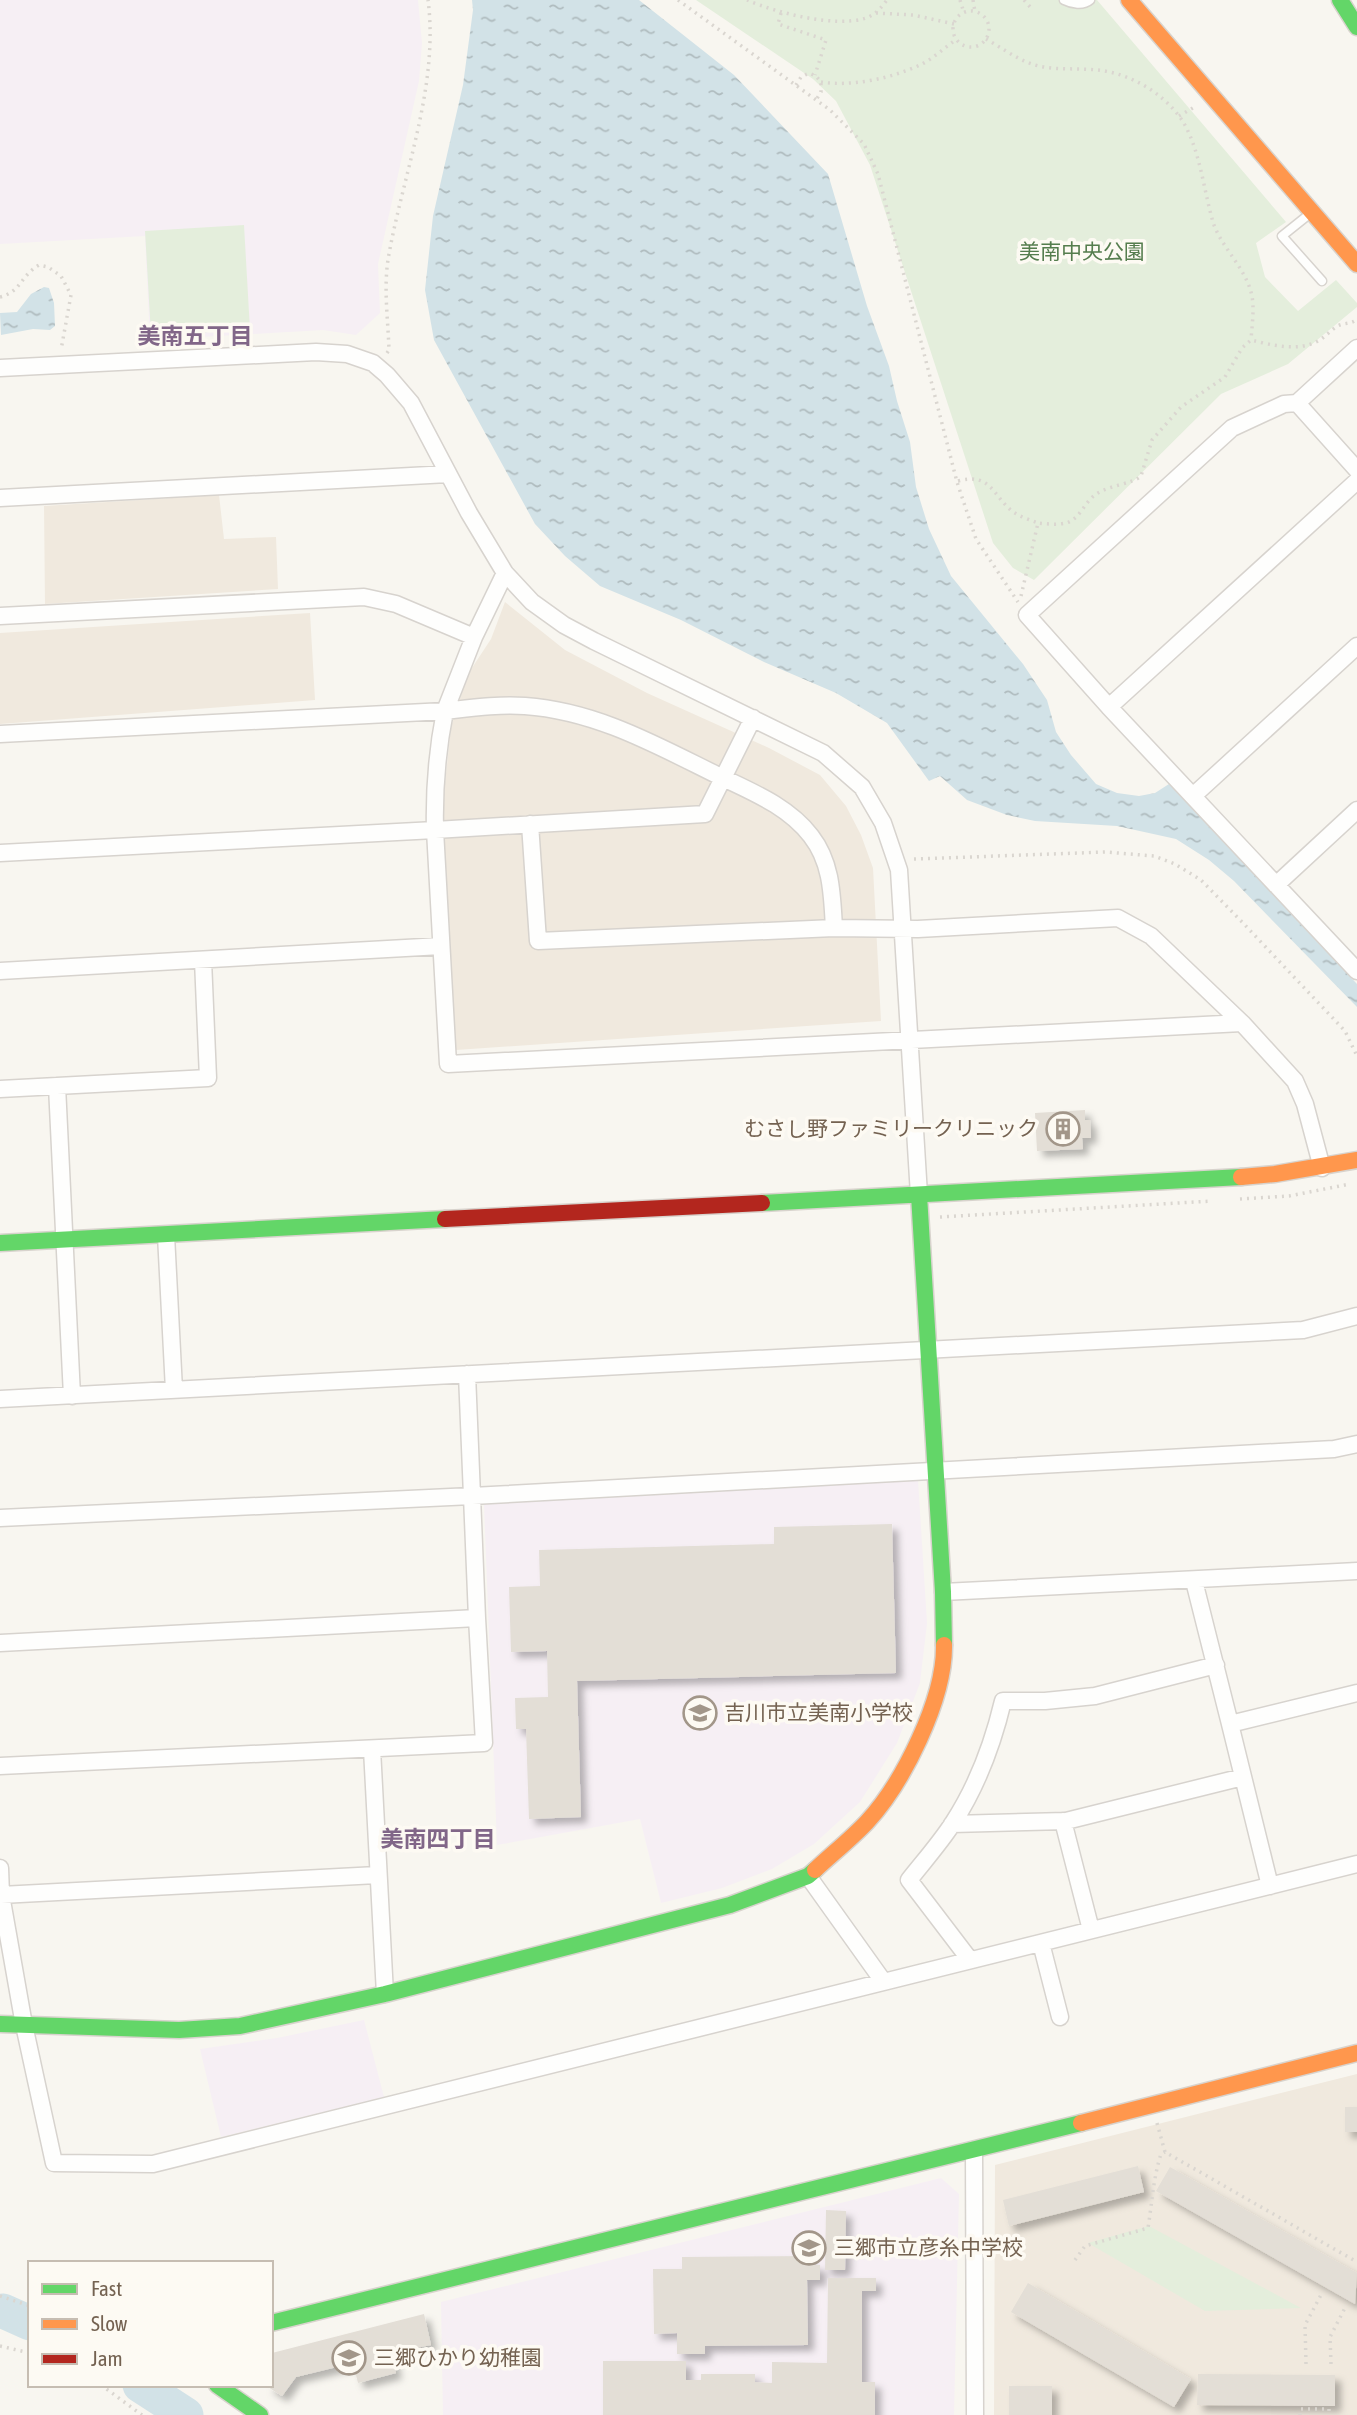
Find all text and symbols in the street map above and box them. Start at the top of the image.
park label: 美南中央公園 [1019,239,1145,263]
district label: 美南五丁目 [138,323,253,349]
building icon: むさし野ファミリークリニック [1044,1110,1082,1148]
place label: むさし野ファミリークリニック [744,1116,1038,1140]
school or university icon: 吉川市立美南小学校 [681,1694,719,1732]
place label: 吉川市立美南小学校 [724,1700,913,1724]
district label: 美南四丁目 [381,1826,496,1852]
school or university icon: 三郷市立彦糸中学校 [790,2229,828,2267]
place label: 三郷市立彦糸中学校 [834,2235,1023,2259]
legend [28,2261,273,2387]
text: Fast [91,2276,122,2300]
text: Slow [91,2311,128,2335]
school or university icon: 三郷ひかり幼稚園 [330,2339,368,2377]
place label: 三郷ひかり幼稚園 [374,2345,542,2369]
text: Jam [91,2346,123,2370]

